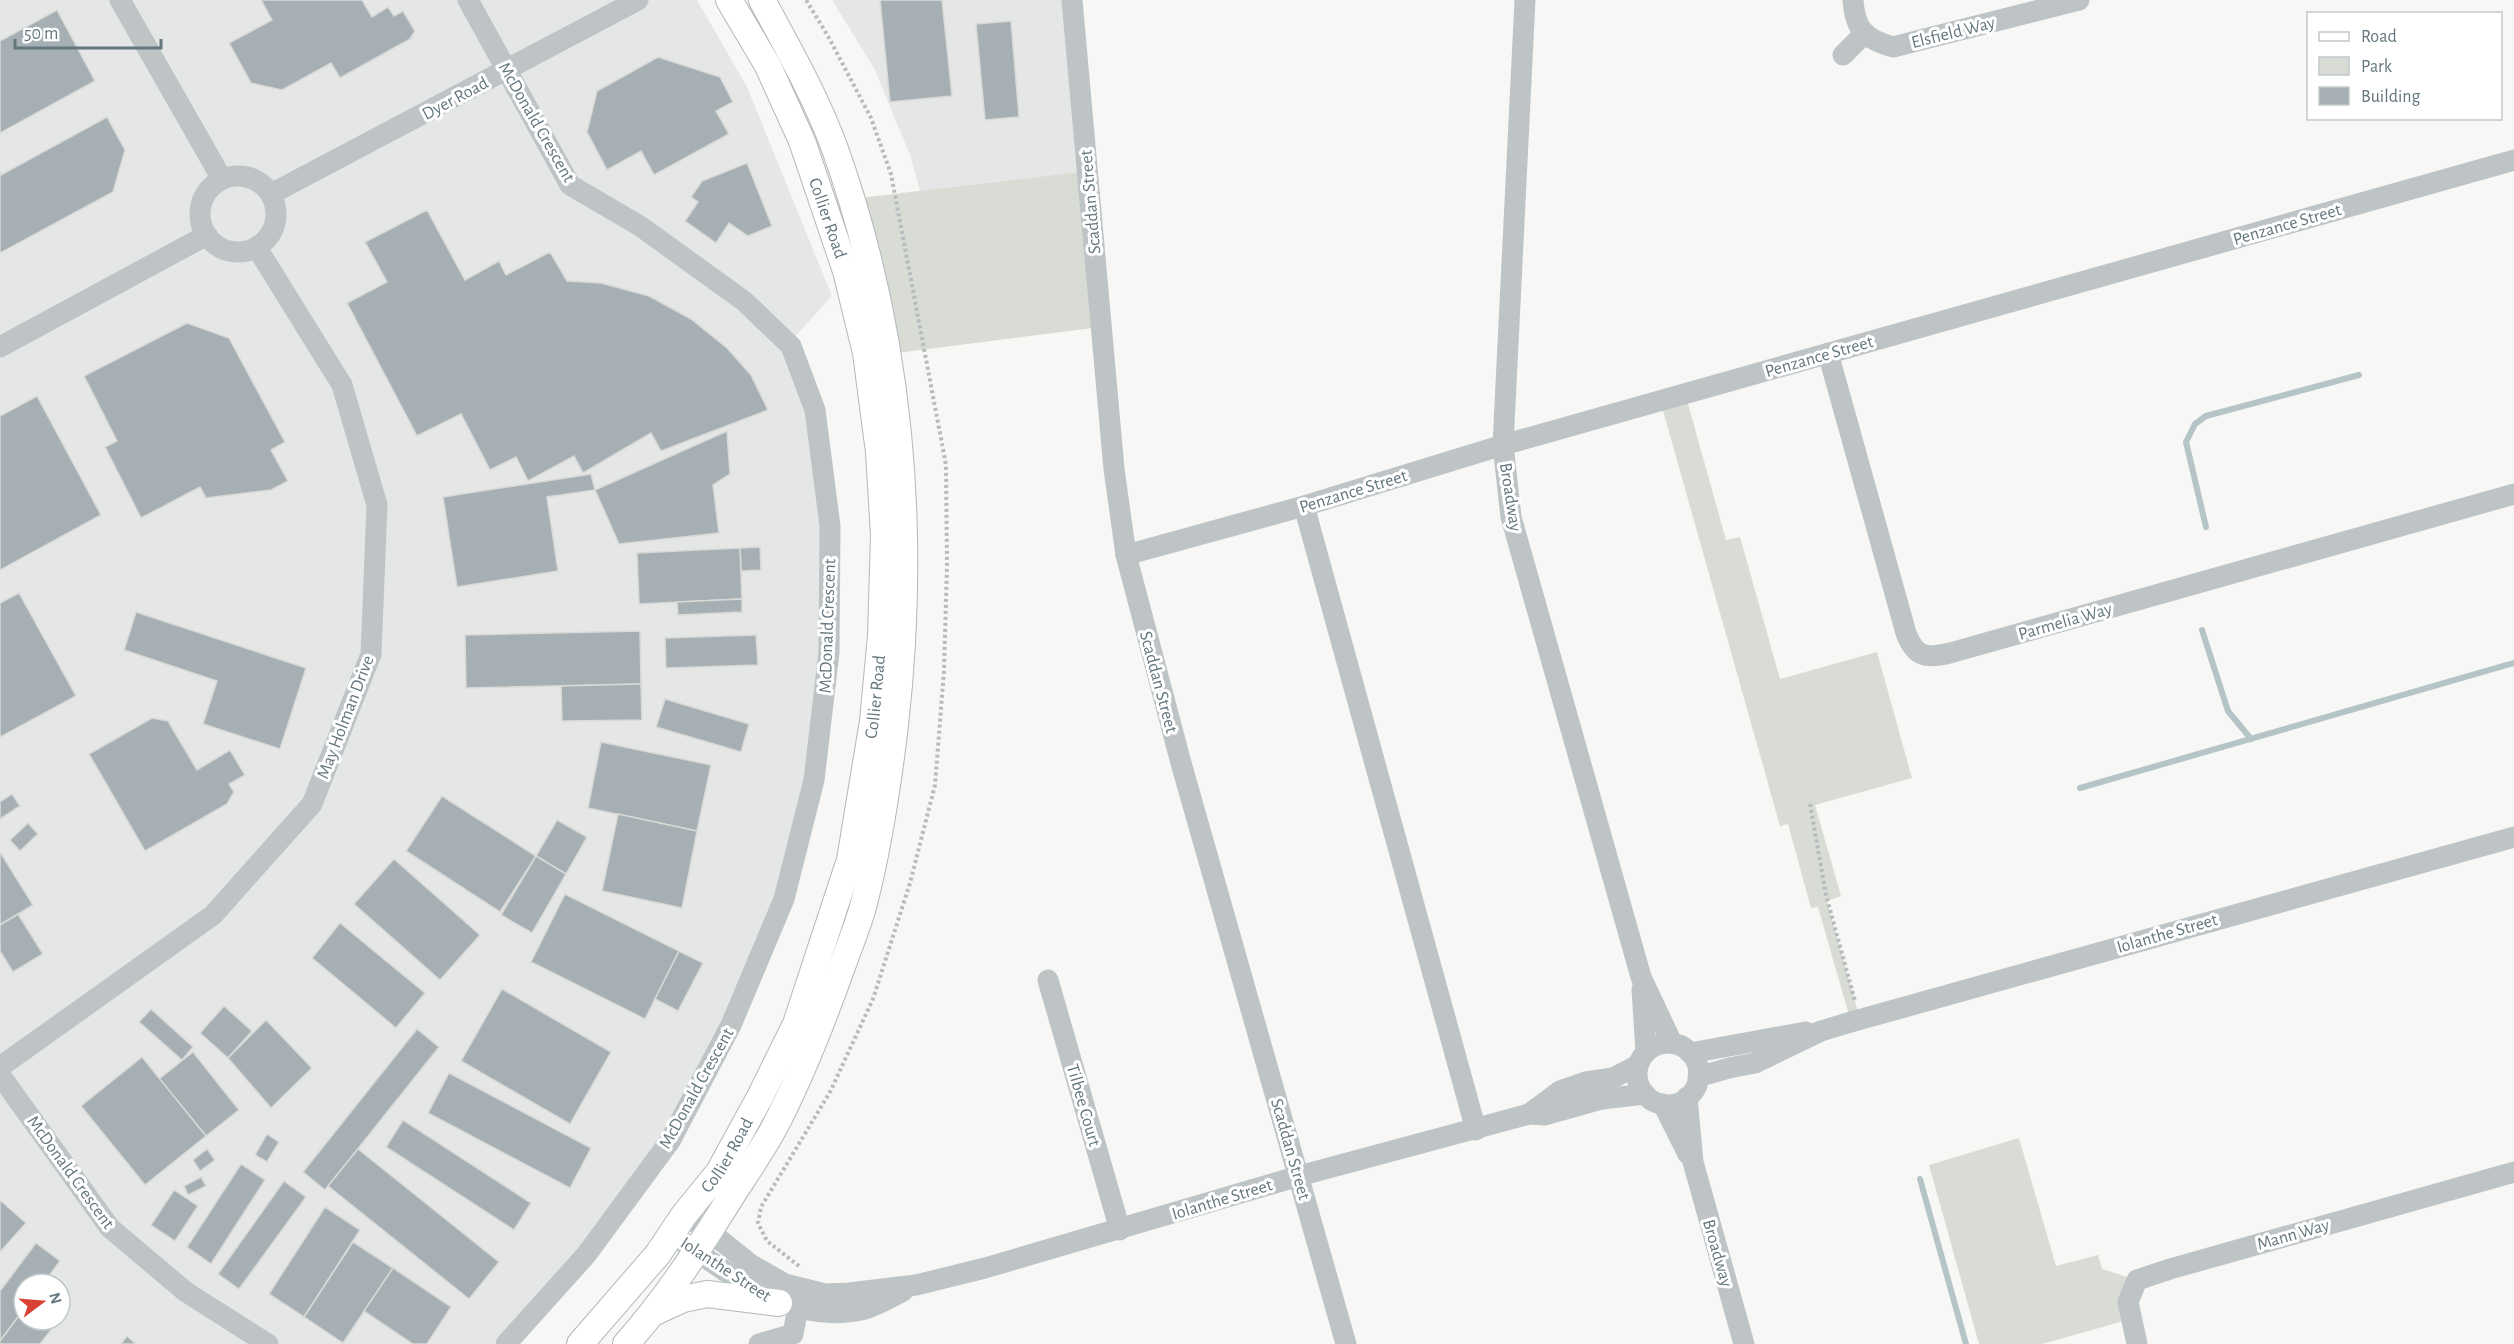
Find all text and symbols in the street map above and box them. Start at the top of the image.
scale bar [15,12,160,50]
legend [2307,12,2502,120]
street label: Elsfield Way [1910,14,1997,52]
text: 50 m [24,25,58,43]
text: Road [2361,28,2397,46]
text: Park [2361,58,2393,76]
street label: McDonald Crescent [495,60,578,186]
street label: Dyer Road [419,74,491,124]
text: Building [2361,88,2421,106]
street label: Scaddan Street [1077,149,1105,255]
street label: Collier Road [805,176,849,261]
street label: Penzance Street [2231,201,2344,249]
street label: Penzance Street [1763,333,1876,381]
street label: Broadway [1496,462,1524,533]
street label: Penzance Street [1297,467,1410,517]
street label: McDonald Crescent [817,558,839,694]
street label: Parmelia Way [2016,600,2114,644]
street label: Scaddan Street [1136,629,1180,735]
street label: May Holman Drive [314,653,378,781]
street label: Collier Road [862,654,889,740]
street label: Iolanthe Street [2115,911,2220,957]
street label: McDonald Crescent [656,1025,738,1152]
street label: Tilbee Court [1063,1062,1103,1149]
street label: Scaddan Street [1267,1097,1313,1202]
street label: McDonald Crescent [23,1113,117,1233]
street label: Collier Road [698,1115,757,1196]
street label: Iolanthe Street [1170,1176,1275,1224]
street label: Mann Way [2255,1216,2332,1254]
street label: Broadway [1699,1217,1735,1289]
street label: Iolanthe Street [677,1234,774,1306]
north arrow [12,1272,72,1332]
text: N [46,1291,65,1306]

